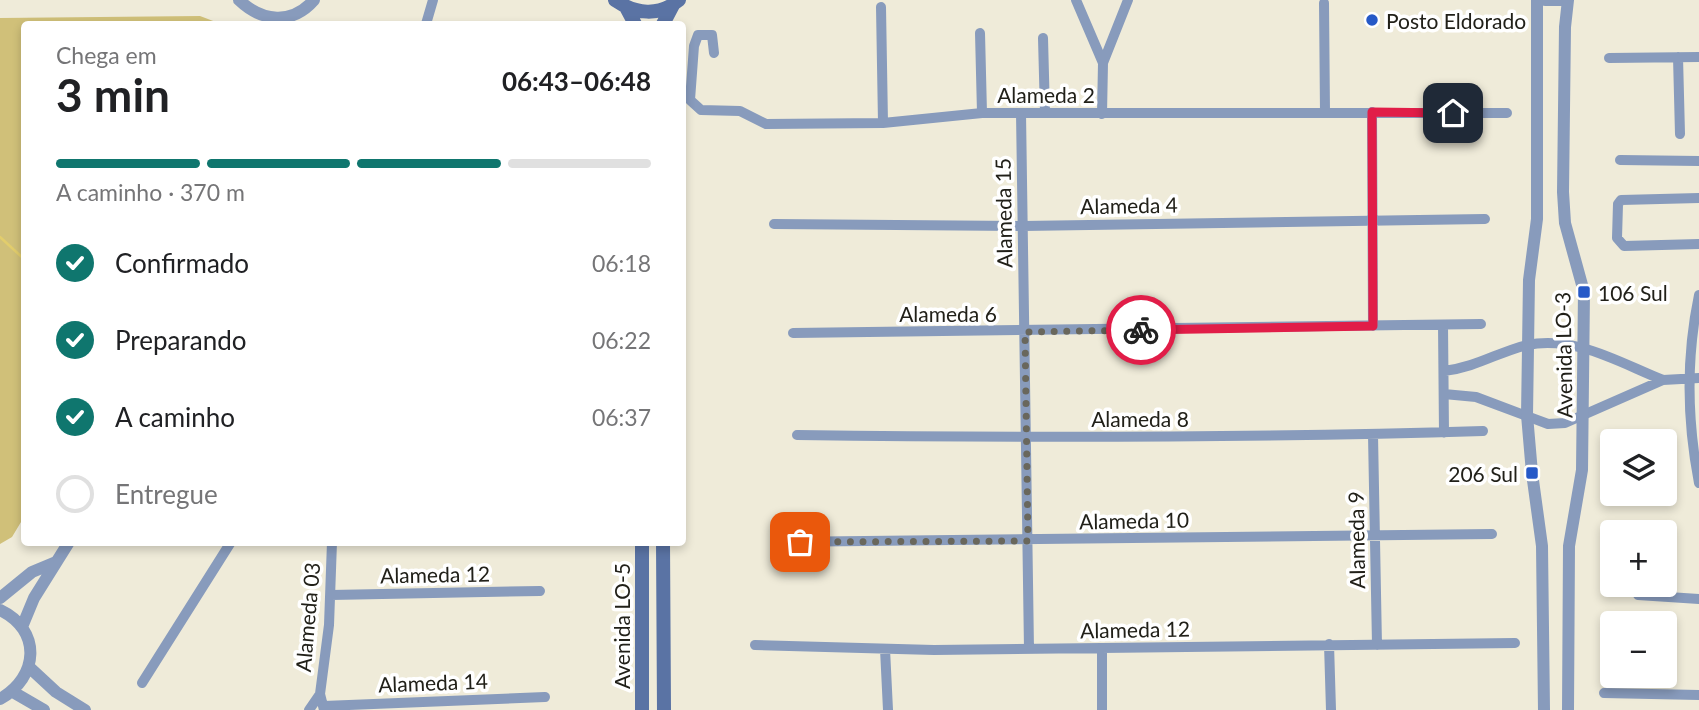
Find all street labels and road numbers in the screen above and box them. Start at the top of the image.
street label: Alameda 2 [997,82,1095,107]
street label: Alameda 15 [990,158,1016,268]
street label: Alameda 4 [1080,192,1178,218]
street label: Avenida LO-3 [1549,292,1577,418]
street label: Alameda 6 [899,301,997,326]
street label: Alameda 8 [1091,406,1189,431]
street label: Alameda 9 [1343,491,1369,589]
street label: Alameda 10 [1079,507,1189,533]
street label: Alameda 03 [290,561,324,673]
street label: Alameda 12 [380,561,490,587]
street label: Avenida LO-5 [609,563,634,689]
street label: Alameda 12 [1080,616,1190,642]
street label: Alameda 14 [378,668,488,696]

